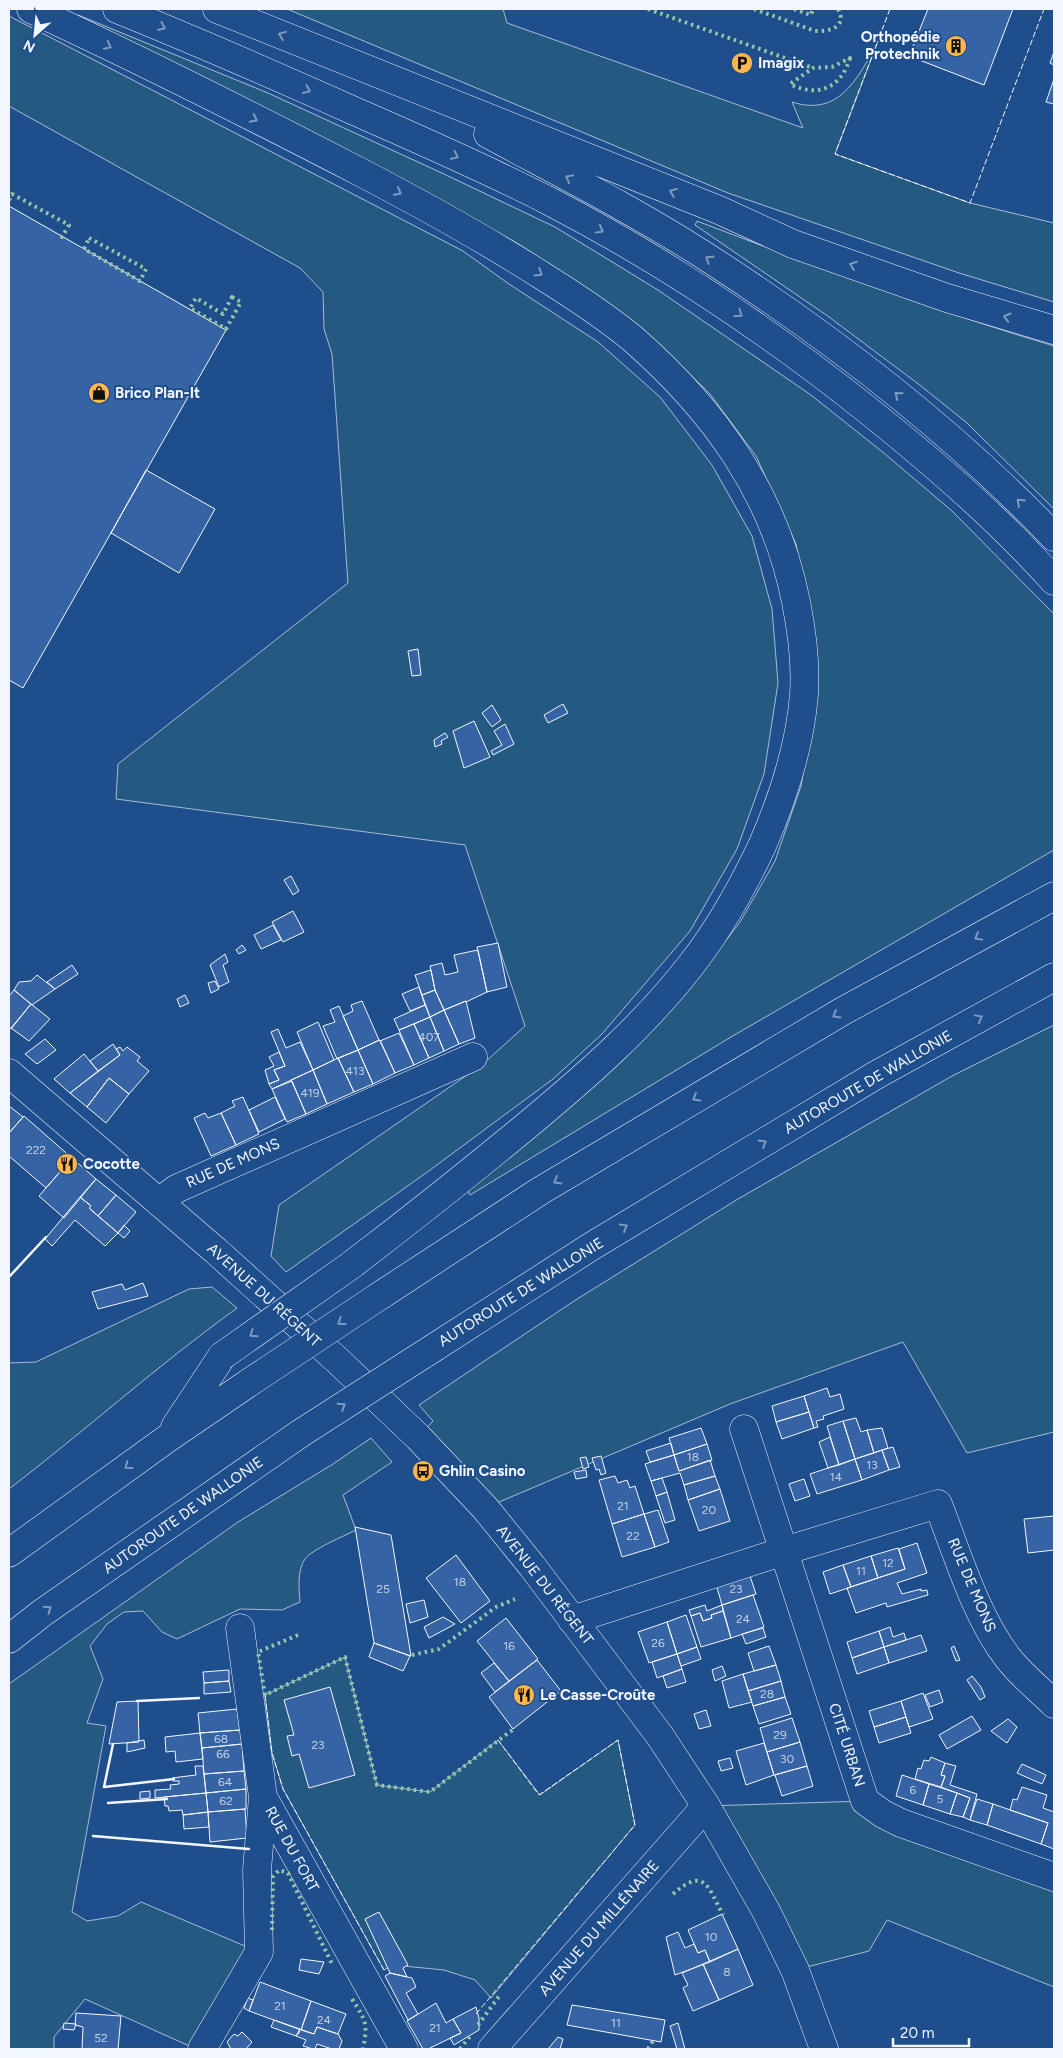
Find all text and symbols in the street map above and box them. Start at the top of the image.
north arrow [10,10,60,60]
one-way arrow [157,21,166,32]
place label: Orthopédie Protechnik [861,28,941,63]
one-way arrow [278,31,287,41]
building icon: Orthopédie Protechnik [944,34,968,58]
text: N [21,36,38,56]
one-way arrow [103,40,112,50]
parking icon: Imagix [730,51,754,75]
place label: Imagix [758,54,804,72]
one-way arrow [302,83,311,94]
one-way arrow [248,112,257,122]
one-way arrow [450,150,459,160]
one-way arrow [565,174,574,184]
one-way arrow [393,186,402,196]
one-way arrow [669,188,678,198]
one-way arrow [595,223,604,233]
one-way arrow [706,256,715,265]
one-way arrow [850,261,858,271]
one-way arrow [534,267,543,277]
one-way arrow [733,308,742,317]
one-way arrow [1004,312,1012,322]
shop icon: Brico Plan-It [87,381,111,405]
place label: Brico Plan-It [115,384,200,402]
one-way arrow [895,392,904,400]
one-way arrow [1016,499,1025,508]
one-way arrow [975,931,984,941]
one-way arrow [833,1009,842,1019]
one-way arrow [974,1014,983,1024]
street label: AUTOROUTE DE WALLONIE [781,1026,955,1138]
house number: 407 [418,1030,440,1044]
house number: 413 [346,1064,364,1078]
house number: 419 [300,1086,320,1100]
one-way arrow [693,1092,702,1102]
street label: RUE DE MONS [183,1134,283,1192]
one-way arrow [757,1139,766,1149]
house number: 222 [26,1143,46,1157]
restaurant icon: Cocotte [55,1152,79,1176]
place label: Cocotte [83,1155,140,1173]
one-way arrow [553,1175,562,1185]
one-way arrow [618,1224,627,1233]
street label: AUTOROUTE DE WALLONIE [435,1234,607,1350]
street label: AVENUE DU RÉGENT [203,1239,325,1351]
one-way arrow [337,1316,346,1325]
one-way arrow [249,1328,259,1337]
one-way arrow [337,1403,346,1413]
house number: 18 [687,1450,699,1464]
street label: AUTOROUTE DE WALLONIE [99,1453,267,1577]
house number: 13 [866,1458,878,1472]
bus stop icon: Ghlin Casino [411,1459,435,1483]
one-way arrow [124,1460,134,1469]
place label: Ghlin Casino [439,1462,526,1480]
house number: 14 [830,1470,843,1484]
house number: 21 [617,1499,629,1513]
house number: 20 [702,1503,717,1517]
street label: AVENUE DU RÉGENT [493,1522,598,1649]
house number: 22 [626,1529,640,1543]
street label: RUE DE MONS [944,1535,1000,1635]
house number: 12 [882,1556,894,1570]
house number: 11 [856,1564,866,1578]
house number: 18 [454,1575,466,1589]
house number: 25 [376,1582,390,1596]
house number: 23 [729,1582,743,1596]
one-way arrow [42,1606,52,1615]
house number: 24 [736,1612,751,1626]
house number: 26 [651,1636,665,1650]
house number: 16 [503,1639,515,1653]
restaurant icon: Le Casse-Croûte [512,1683,536,1707]
place label: Le Casse-Croûte [540,1686,656,1704]
house number: 28 [760,1687,774,1701]
street label: CITÉ URBAN [825,1701,869,1789]
house number: 29 [773,1728,787,1742]
house number: 68 [214,1732,228,1746]
house number: 23 [311,1738,325,1752]
house number: 66 [216,1747,230,1761]
house number: 30 [780,1752,794,1766]
house number: 64 [218,1775,233,1789]
house number: 6 [910,1783,917,1797]
house number: 5 [937,1792,944,1806]
house number: 62 [219,1794,233,1808]
street label: RUE DU FORT [261,1803,323,1895]
street label: AVENUE DU MILLÉNAIRE [535,1857,663,1999]
house number: 10 [705,1930,718,1944]
house number: 8 [723,1965,731,1979]
house number: 21 [274,1999,286,2013]
house number: 24 [317,2013,332,2027]
house number: 11 [611,2016,621,2030]
scale bar [893,2016,969,2048]
house number: 21 [429,2021,441,2035]
text: 20 m [900,2024,934,2042]
house number: 52 [94,2031,108,2045]

